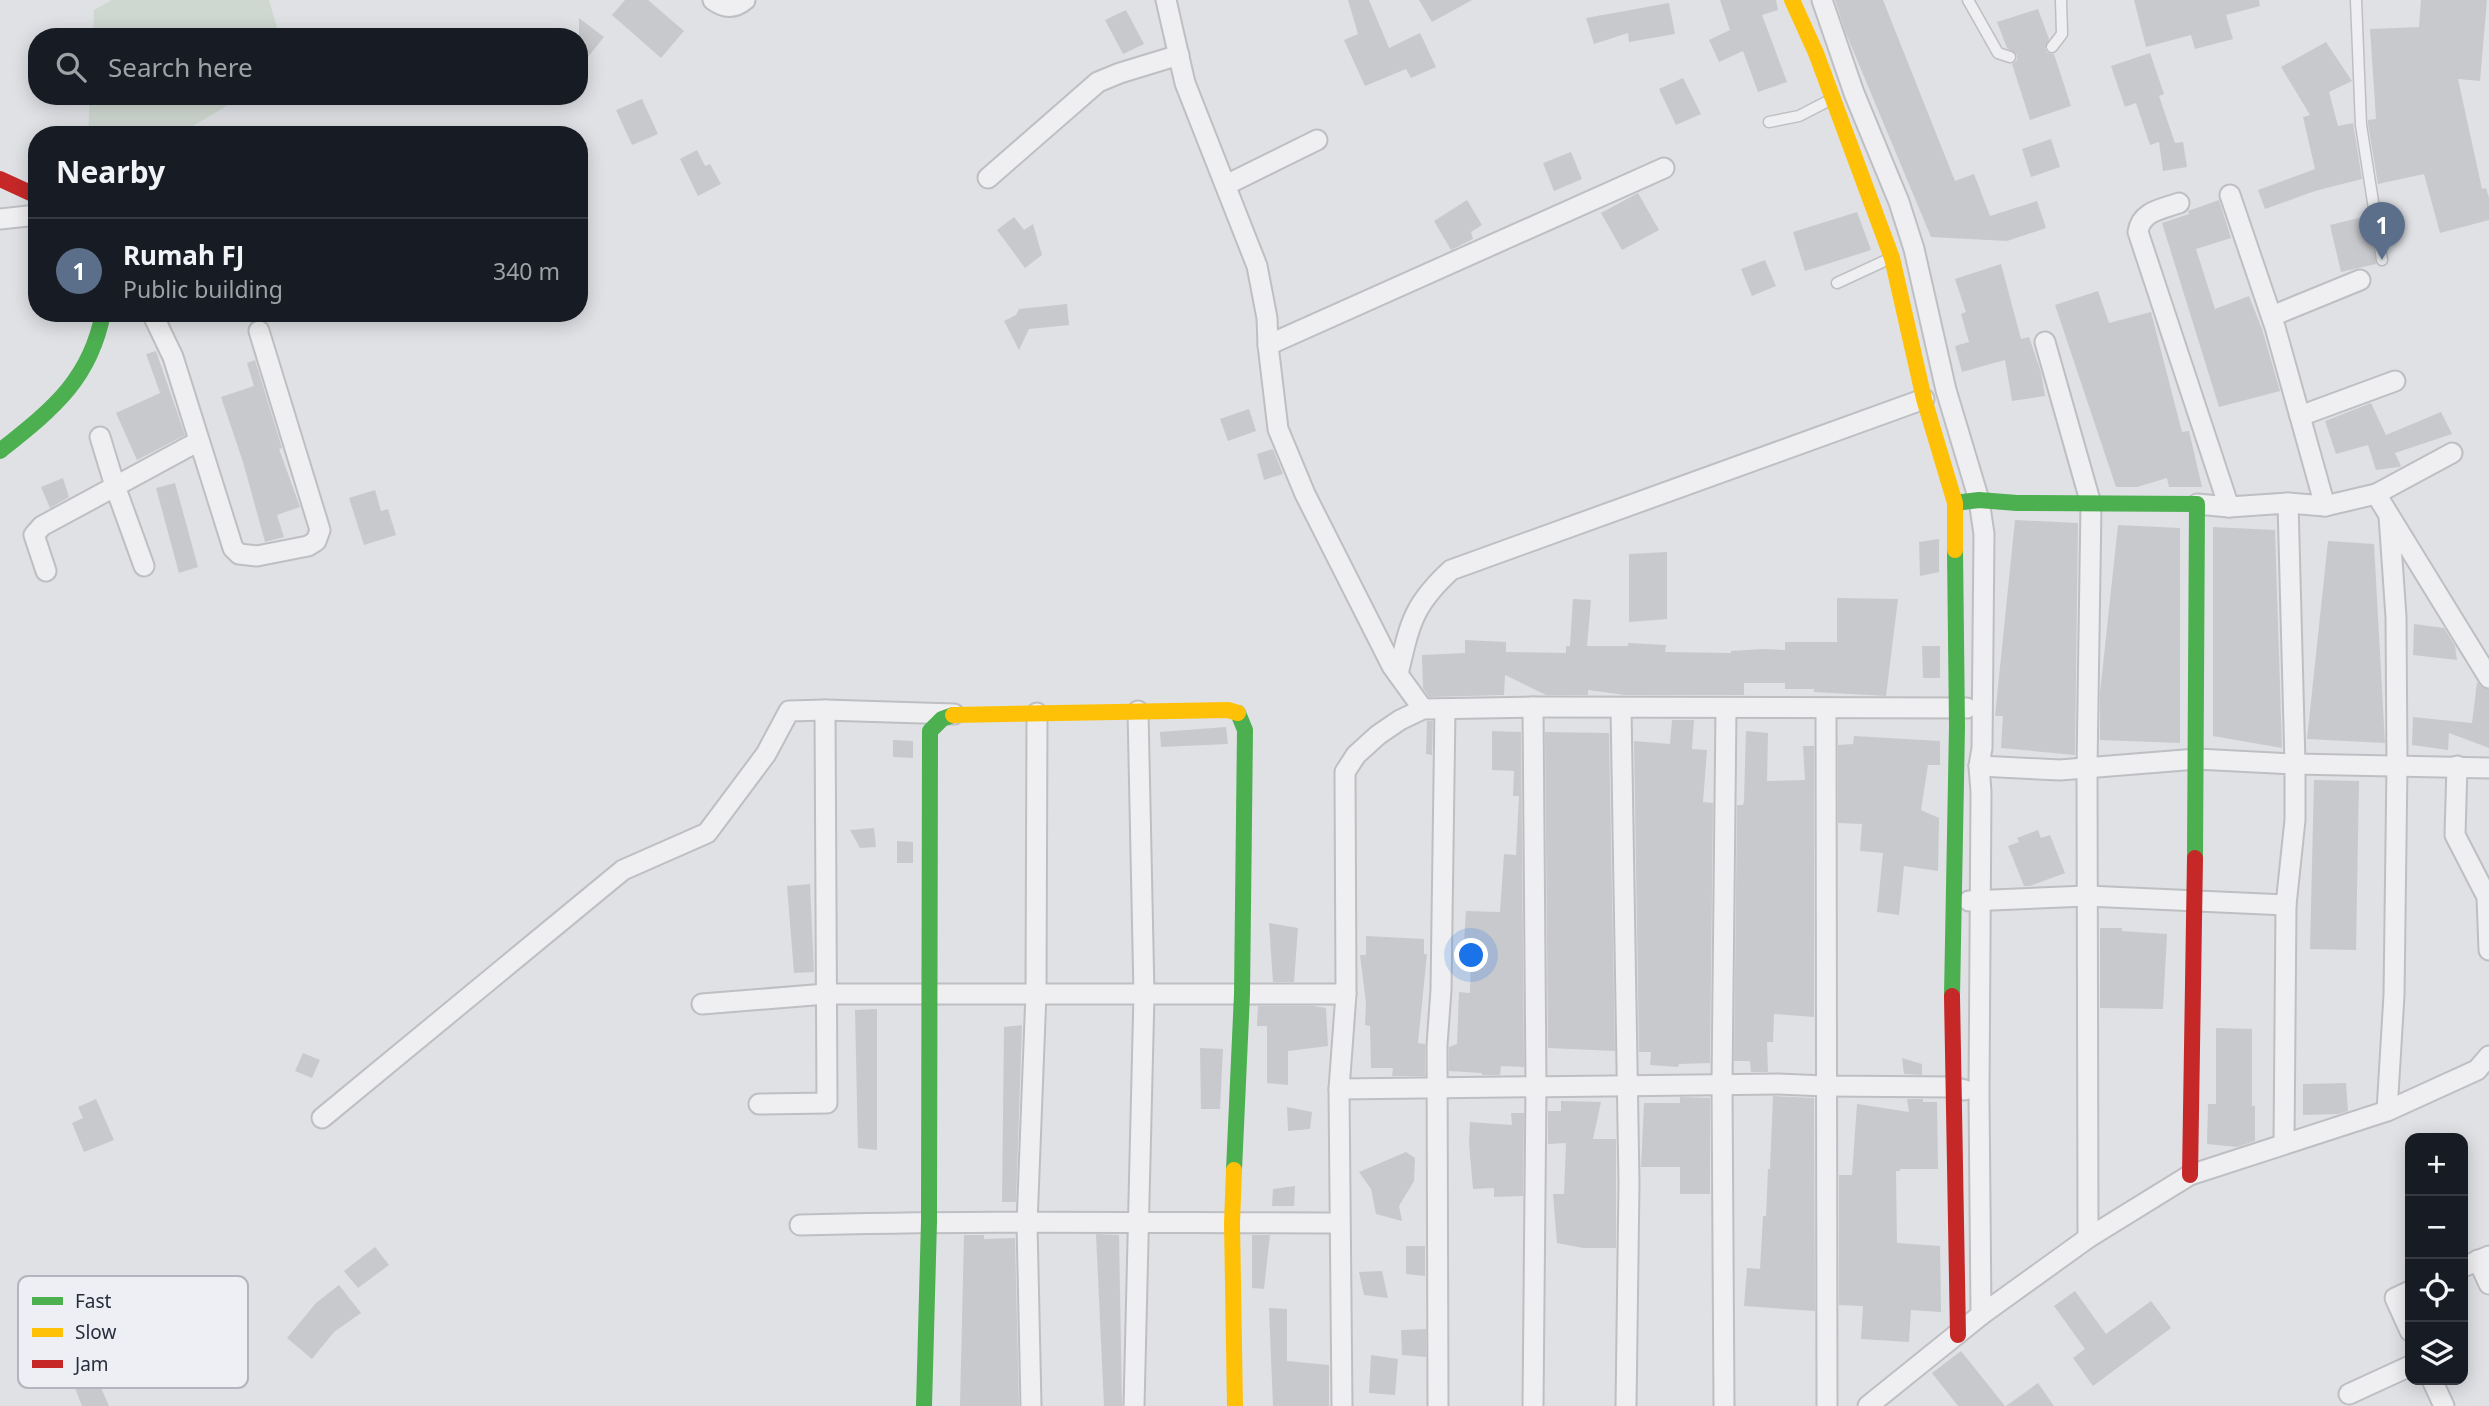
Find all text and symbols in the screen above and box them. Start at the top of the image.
search box [28,28,588,105]
icon: search [52,48,90,86]
text: Search here [108,49,253,85]
text: Nearby [56,151,165,192]
pin: 1 [2359,202,2405,260]
text: Rumah FJ [123,237,244,273]
text: 1 [72,255,86,287]
text: 340 m [493,255,560,287]
text: Public building [123,273,283,305]
your location [1454,938,1488,972]
map controls [2405,1133,2468,1385]
button: + [2405,1133,2468,1196]
button: − [2405,1196,2468,1259]
button: locate [2405,1259,2468,1322]
legend [18,1276,248,1388]
text: Fast [75,1288,112,1314]
text: Slow [75,1319,116,1345]
button: layers [2405,1322,2468,1385]
text: Jam [73,1351,109,1377]

